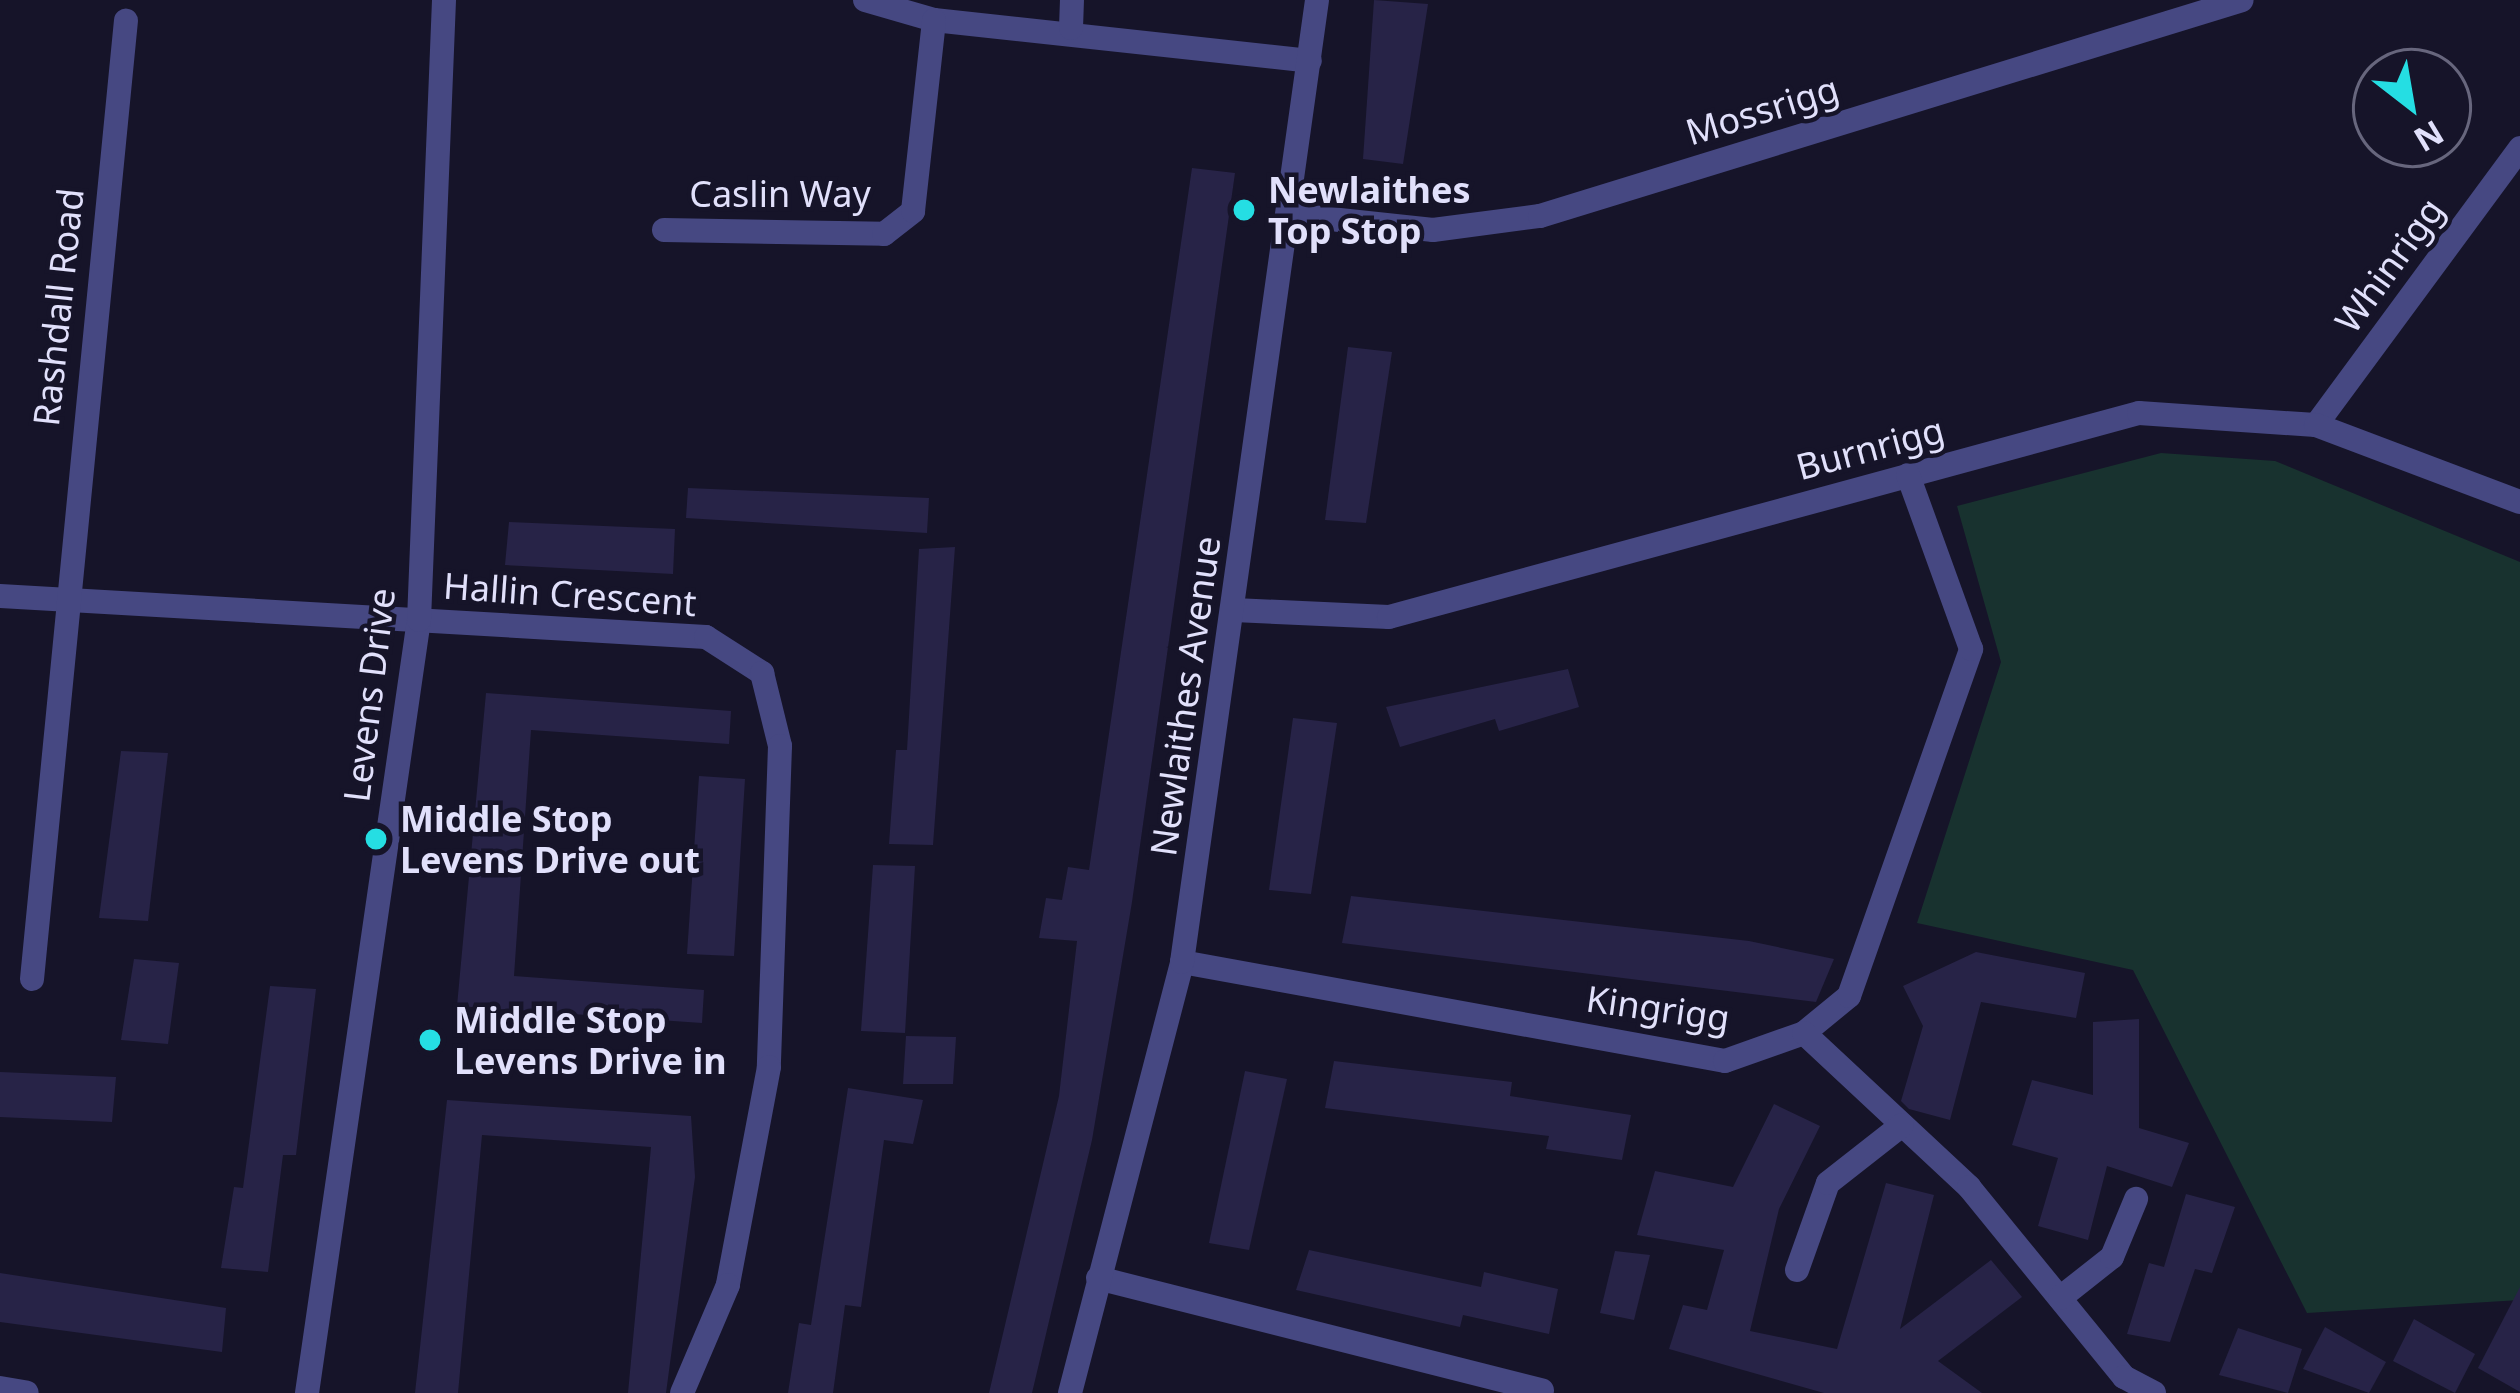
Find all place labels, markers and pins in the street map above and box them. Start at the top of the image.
place label: Newlaithes Top Stop [1268,167,1470,252]
marker: Newlaithes Top Stop [1231,197,1257,223]
place label: Middle Stop Levens Drive out [400,796,700,881]
marker: Middle Stop Levens Drive out [363,826,389,852]
place label: Middle Stop Levens Drive in [454,997,727,1082]
marker: Middle Stop Levens Drive in [417,1027,443,1053]

